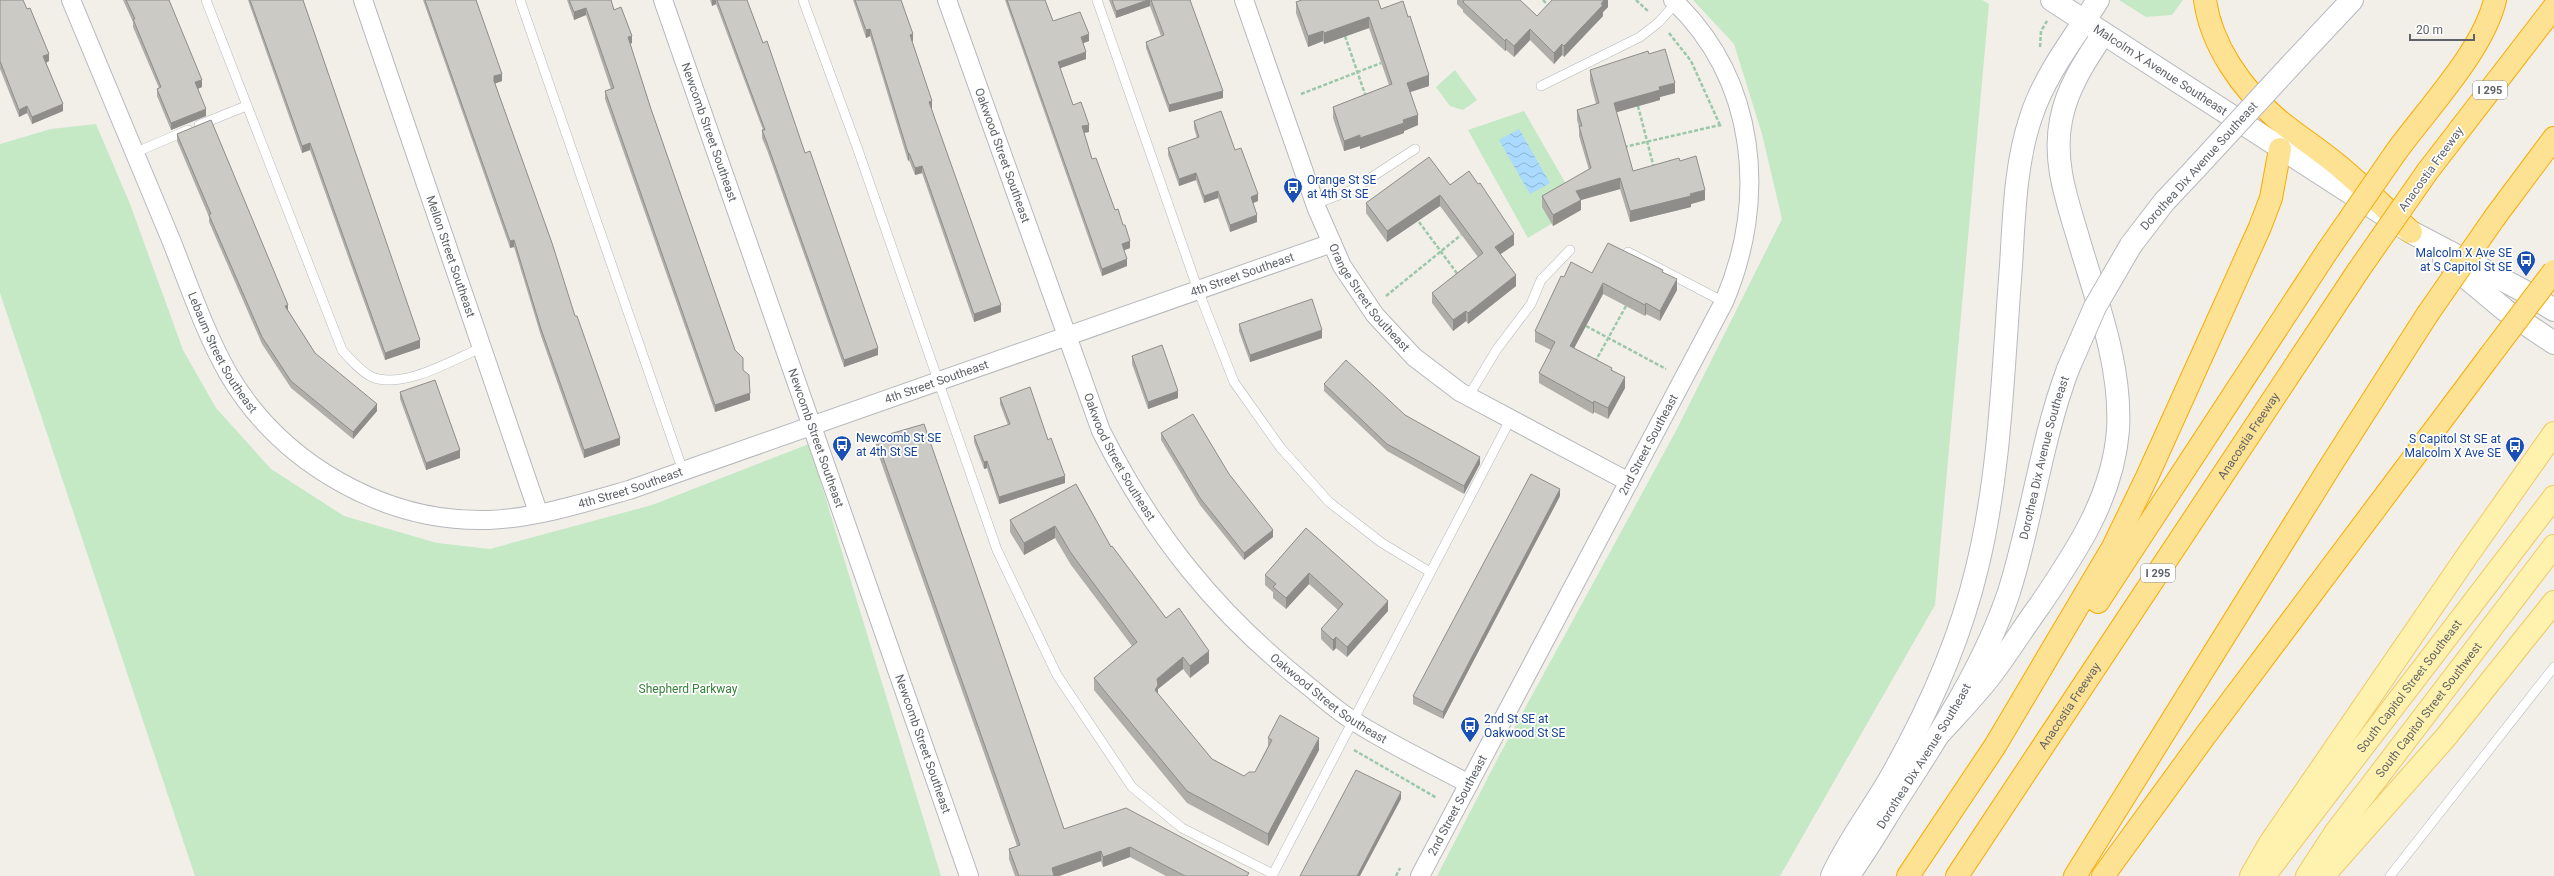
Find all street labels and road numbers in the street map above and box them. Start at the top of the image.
street label: Malcolm X Avenue Southeast [2091,22,2230,118]
street label: Newcomb Street Southeast [678,61,740,204]
road number: I 295 [2473,81,2507,99]
street label: Oakwood Street Southeast [972,86,1033,225]
street label: Dorothea Dix Avenue Southeast [2138,99,2260,233]
street label: Anacostia Freeway [2396,124,2467,214]
street label: Mellon Street Southeast [423,194,478,319]
street label: Orange Street Southeast [1326,241,1412,355]
street label: 4th Street Southeast [1188,250,1296,299]
street label: Lebaum Street Southeast [185,290,260,416]
street label: 4th Street Southeast [883,357,990,407]
street label: Newcomb Street Southeast [785,367,847,509]
street label: Dorothea Dix Avenue Southeast [2017,374,2072,541]
street label: Anacostia Freeway [2215,390,2283,482]
street label: Oakwood Street Southeast [1081,391,1158,524]
street label: 2nd Street Southeast [1616,392,1681,498]
street label: 4th Street Southeast [576,465,685,511]
road number: I 295 [2141,564,2175,582]
street label: South Capitol Street Southeast [2354,617,2465,755]
street label: South Capitol Street Southwest [2373,640,2485,780]
street label: Oakwood Street Southeast [1267,650,1389,746]
street label: Anacostia Freeway [2036,660,2104,752]
street label: Newcomb Street Southeast [892,673,954,815]
street label: Dorothea Dix Avenue Southeast [1874,681,1974,831]
street label: 2nd Street Southeast [1425,752,1490,858]

